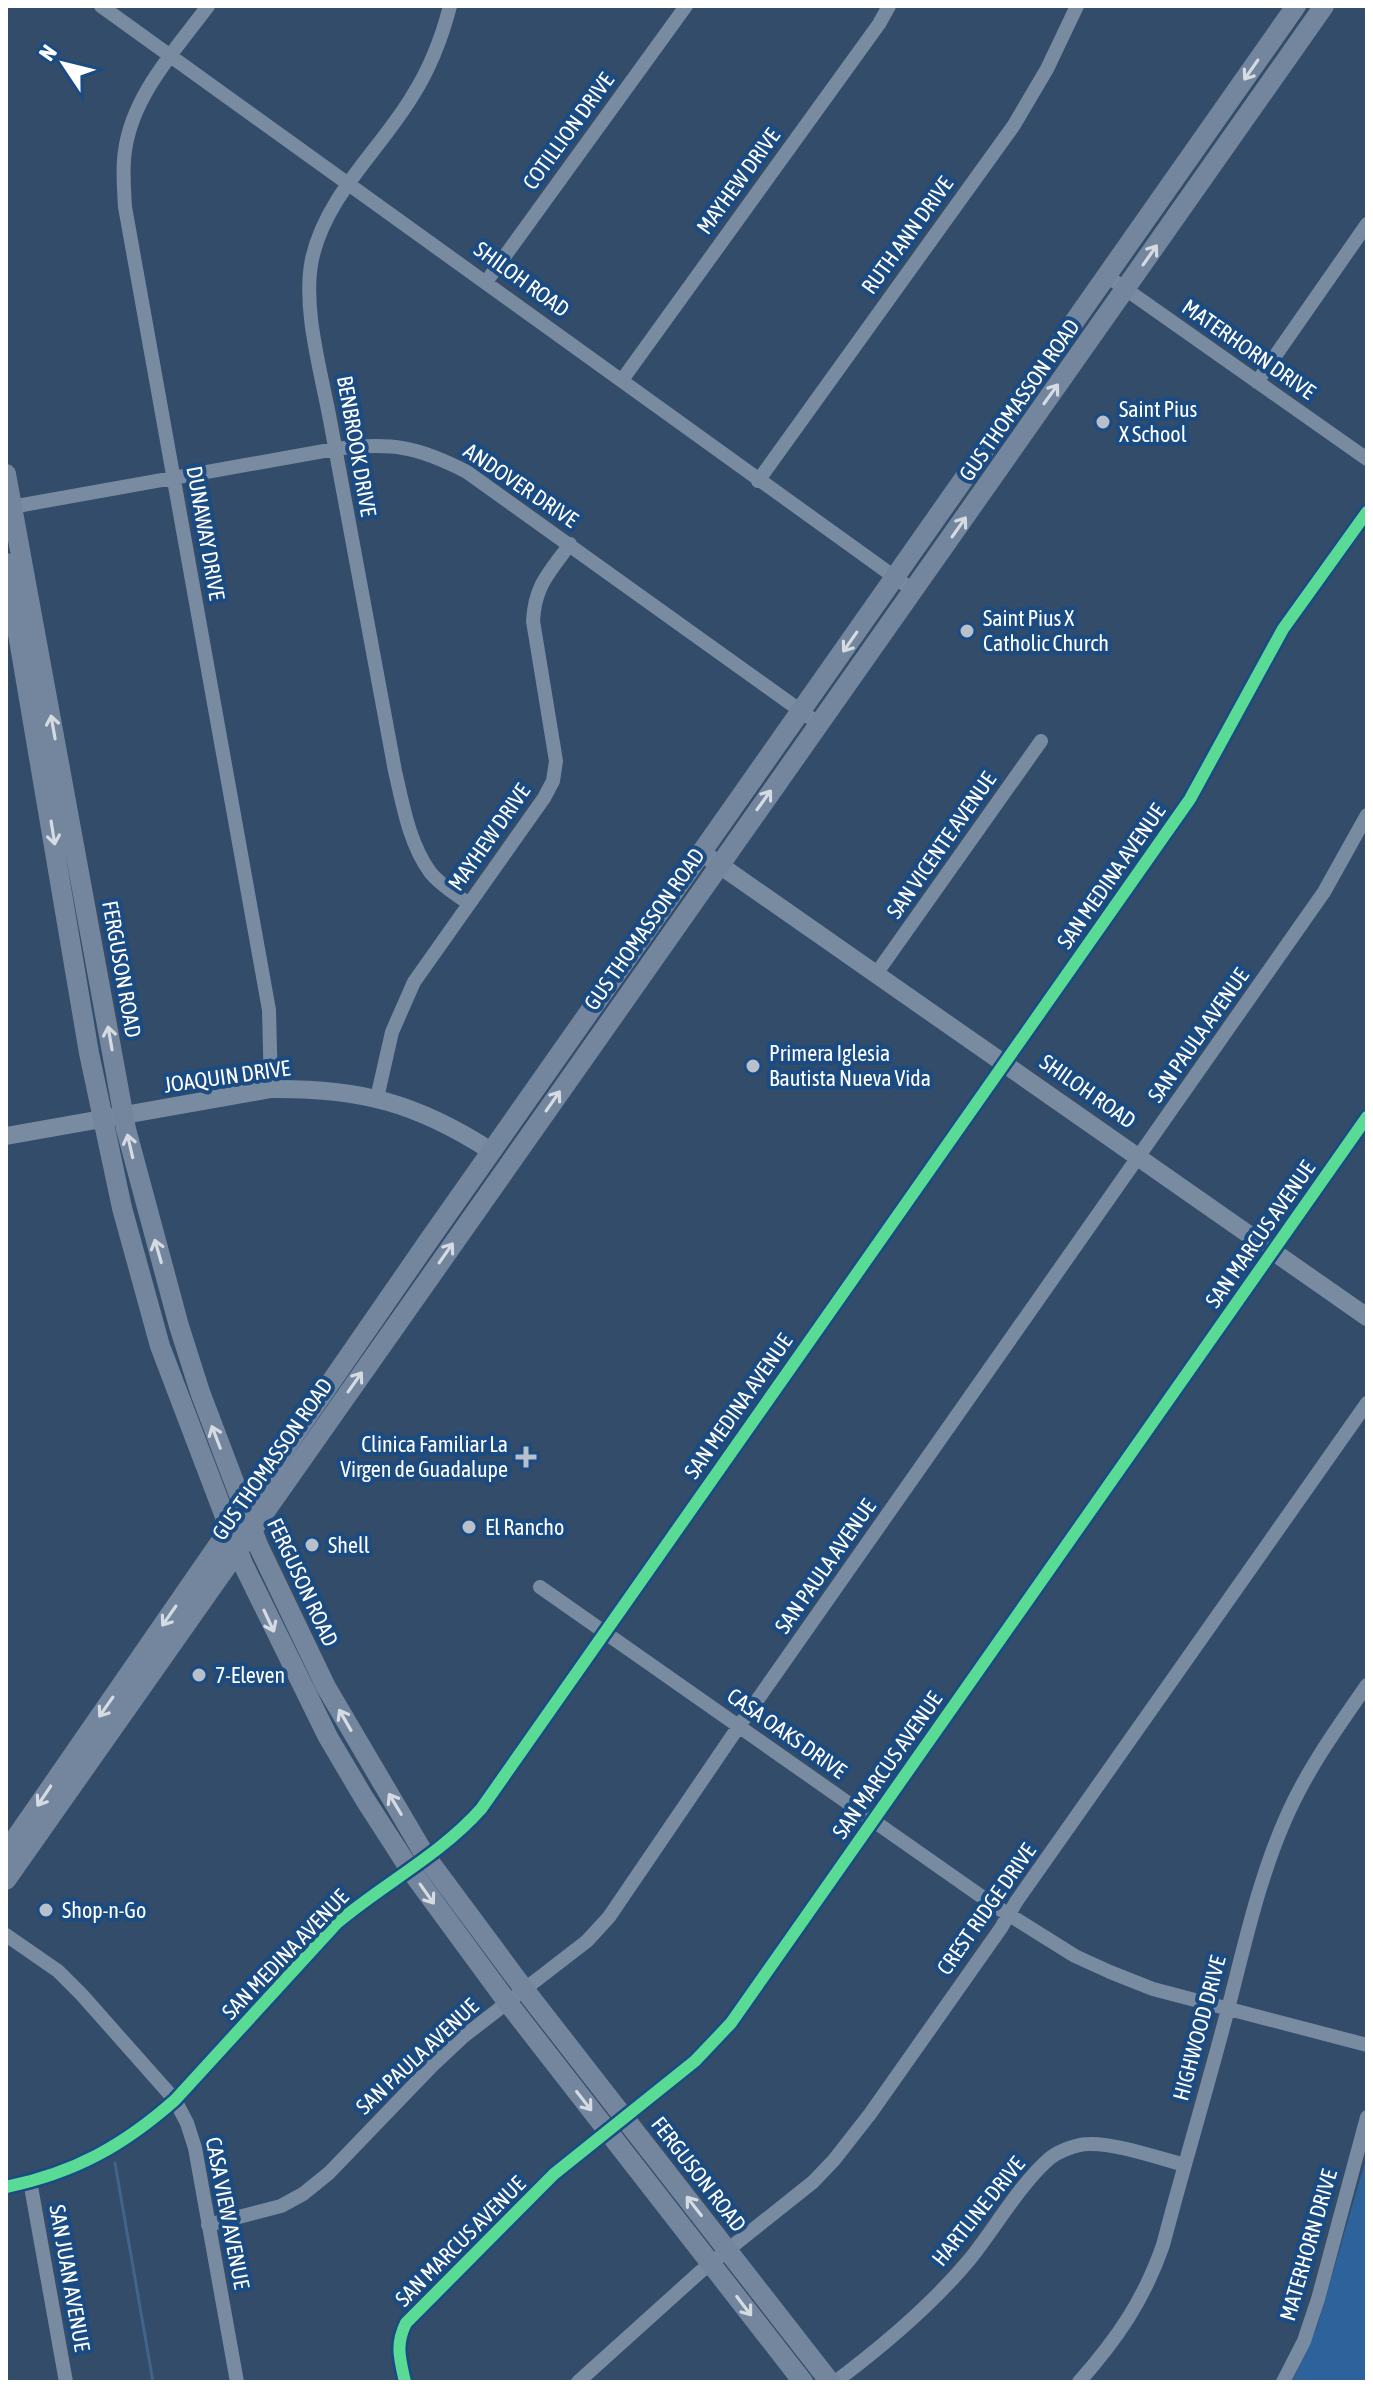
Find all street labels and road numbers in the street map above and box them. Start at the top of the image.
street label: COTILLION DRIVE [517,67,619,194]
street label: MAYHEW DRIVE [691,123,785,239]
street label: RUTH ANN DRIVE [856,171,959,299]
street label: SHILOH ROAD [469,236,575,322]
street label: MATERHORN DRIVE [1177,294,1321,405]
street label: GUS THOMASSON ROAD [953,314,1085,486]
street label: BENBROOK DRIVE [332,374,382,519]
street label: ANDOVER DRIVE [459,437,583,533]
street label: DUNAWAY DRIVE [181,464,231,603]
street label: SAN VICENTE AVENUE [881,766,1001,923]
street label: MAYHEW DRIVE [443,778,536,895]
street label: SAN MEDINA AVENUE [1051,798,1171,953]
street label: GUS THOMASSON ROAD [578,843,710,1015]
street label: FERGUSON ROAD [97,899,147,1039]
street label: SAN PAULA AVENUE [1142,962,1254,1107]
street label: SHILOH ROAD [1035,1048,1141,1134]
street label: JOAQUIN DRIVE [162,1054,292,1098]
street label: SAN MARCUS AVENUE [1200,1155,1321,1312]
street label: SAN MEDINA AVENUE [678,1328,798,1483]
street label: GUS THOMASSON ROAD [206,1373,338,1545]
street label: SAN PAULA AVENUE [769,1493,881,1638]
street label: FERGUSON ROAD [262,1514,344,1650]
street label: CASA OAKS DRIVE [722,1682,852,1784]
street label: SAN MARCUS AVENUE [827,1686,948,1843]
street label: CREST RIDGE DRIVE [931,1838,1041,1980]
street label: SAN MEDINA AVENUE [216,1883,354,2024]
street label: HIGHWOOD DRIVE [1167,1952,1231,2103]
street label: SAN PAULA AVENUE [350,1992,484,2119]
street label: FERGUSON ROAD [646,2111,752,2237]
street label: CASA VIEW AVENUE [201,2135,256,2292]
street label: HARTLINE DRIVE [926,2151,1030,2271]
street label: MATERHORN DRIVE [1274,2166,1342,2324]
street label: SAN MARCUS AVENUE [390,2170,531,2311]
street label: SAN JUAN AVENUE [44,2203,96,2354]

